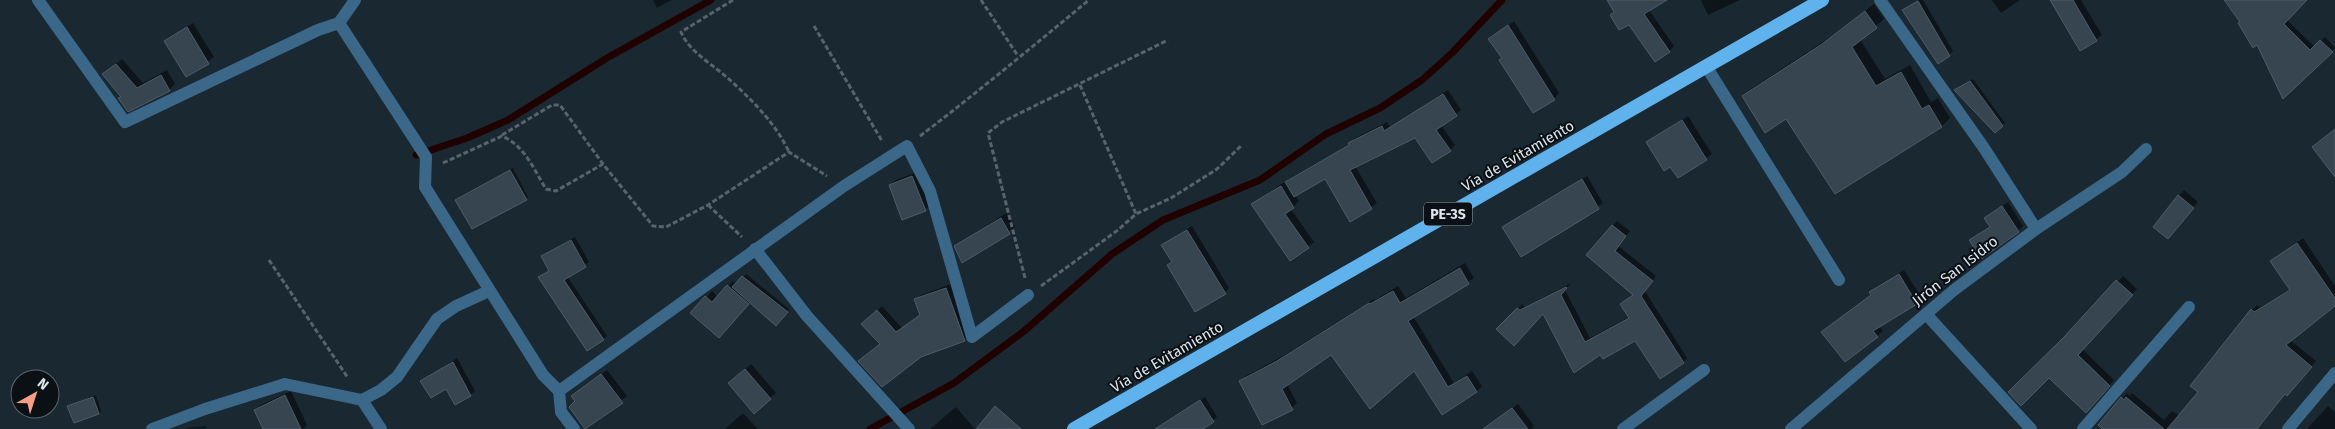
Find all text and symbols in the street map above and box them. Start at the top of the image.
street label: Vía de Evitamiento [1459,117,1577,195]
road number: PE-3S [1424,202,1472,225]
street label: Jirón San Isidro [1909,232,2001,310]
street label: Vía de Evitamiento [1108,318,1226,396]
north arrow [10,369,60,419]
text: N [34,375,52,394]

